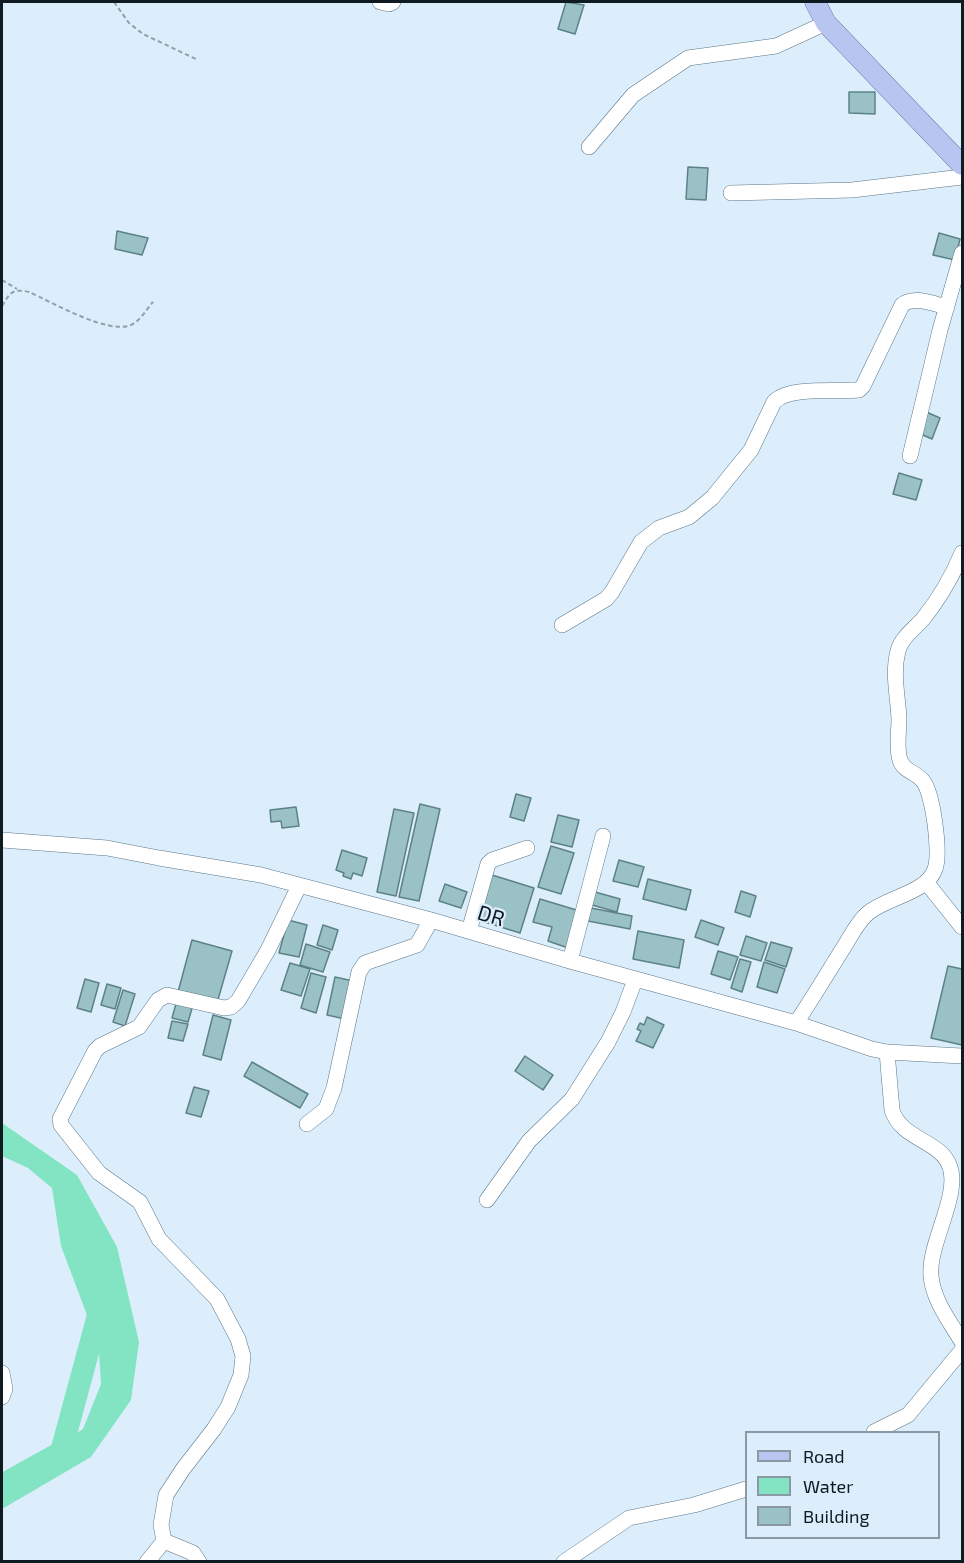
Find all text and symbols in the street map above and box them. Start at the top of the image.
street label: DR [474,900,508,932]
legend [745,1431,940,1539]
text: Road [803,1445,844,1467]
text: Water [803,1475,853,1497]
text: Building [803,1505,870,1527]

